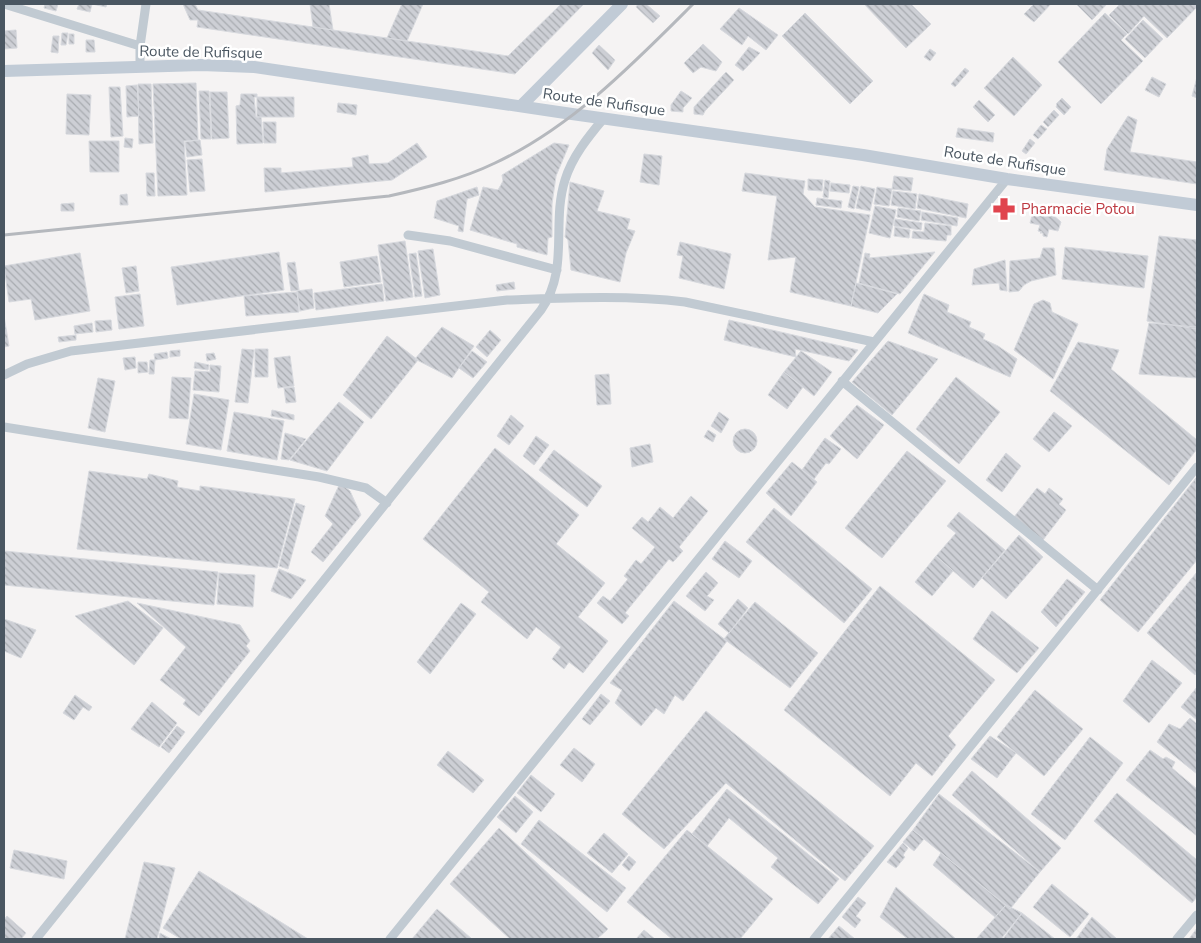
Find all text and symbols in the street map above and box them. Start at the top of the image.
street label: Route de Rufisque [139,41,263,63]
street label: Route de Rufisque [542,84,667,120]
street label: Route de Rufisque [942,141,1068,181]
pharmacy icon: Pharmacie Potou [991,196,1017,222]
place label: Pharmacie Potou [1021,199,1135,219]

